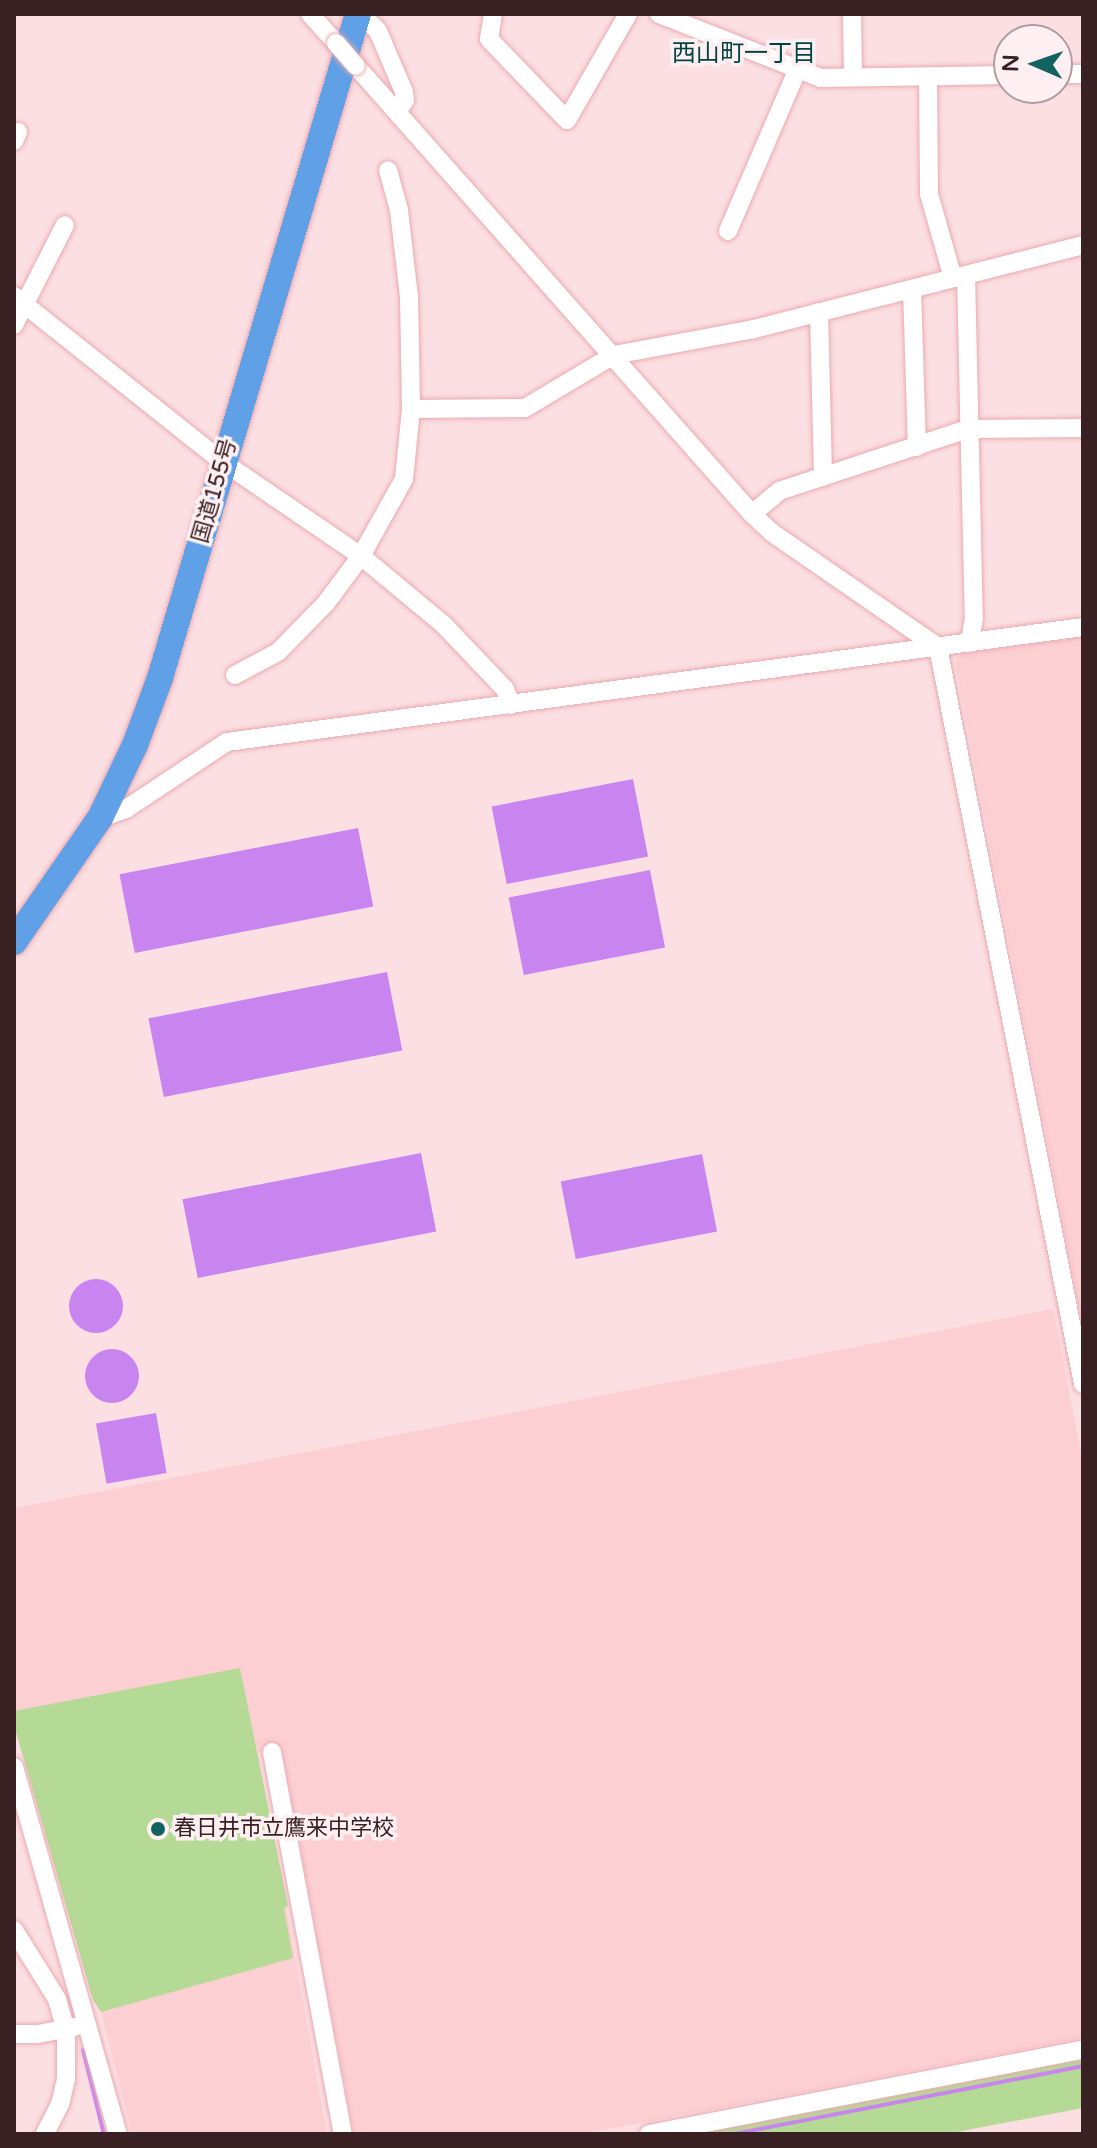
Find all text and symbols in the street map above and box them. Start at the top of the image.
north arrow [993,24,1073,104]
district label: 西山町一丁目 [672,40,816,68]
text: N [998,54,1024,73]
street label: 国道155号 [188,436,242,546]
place label: 春日井市立鷹来中学校 [174,1816,394,1842]
marker: 春日井市立鷹来中学校 [149,1820,167,1838]

